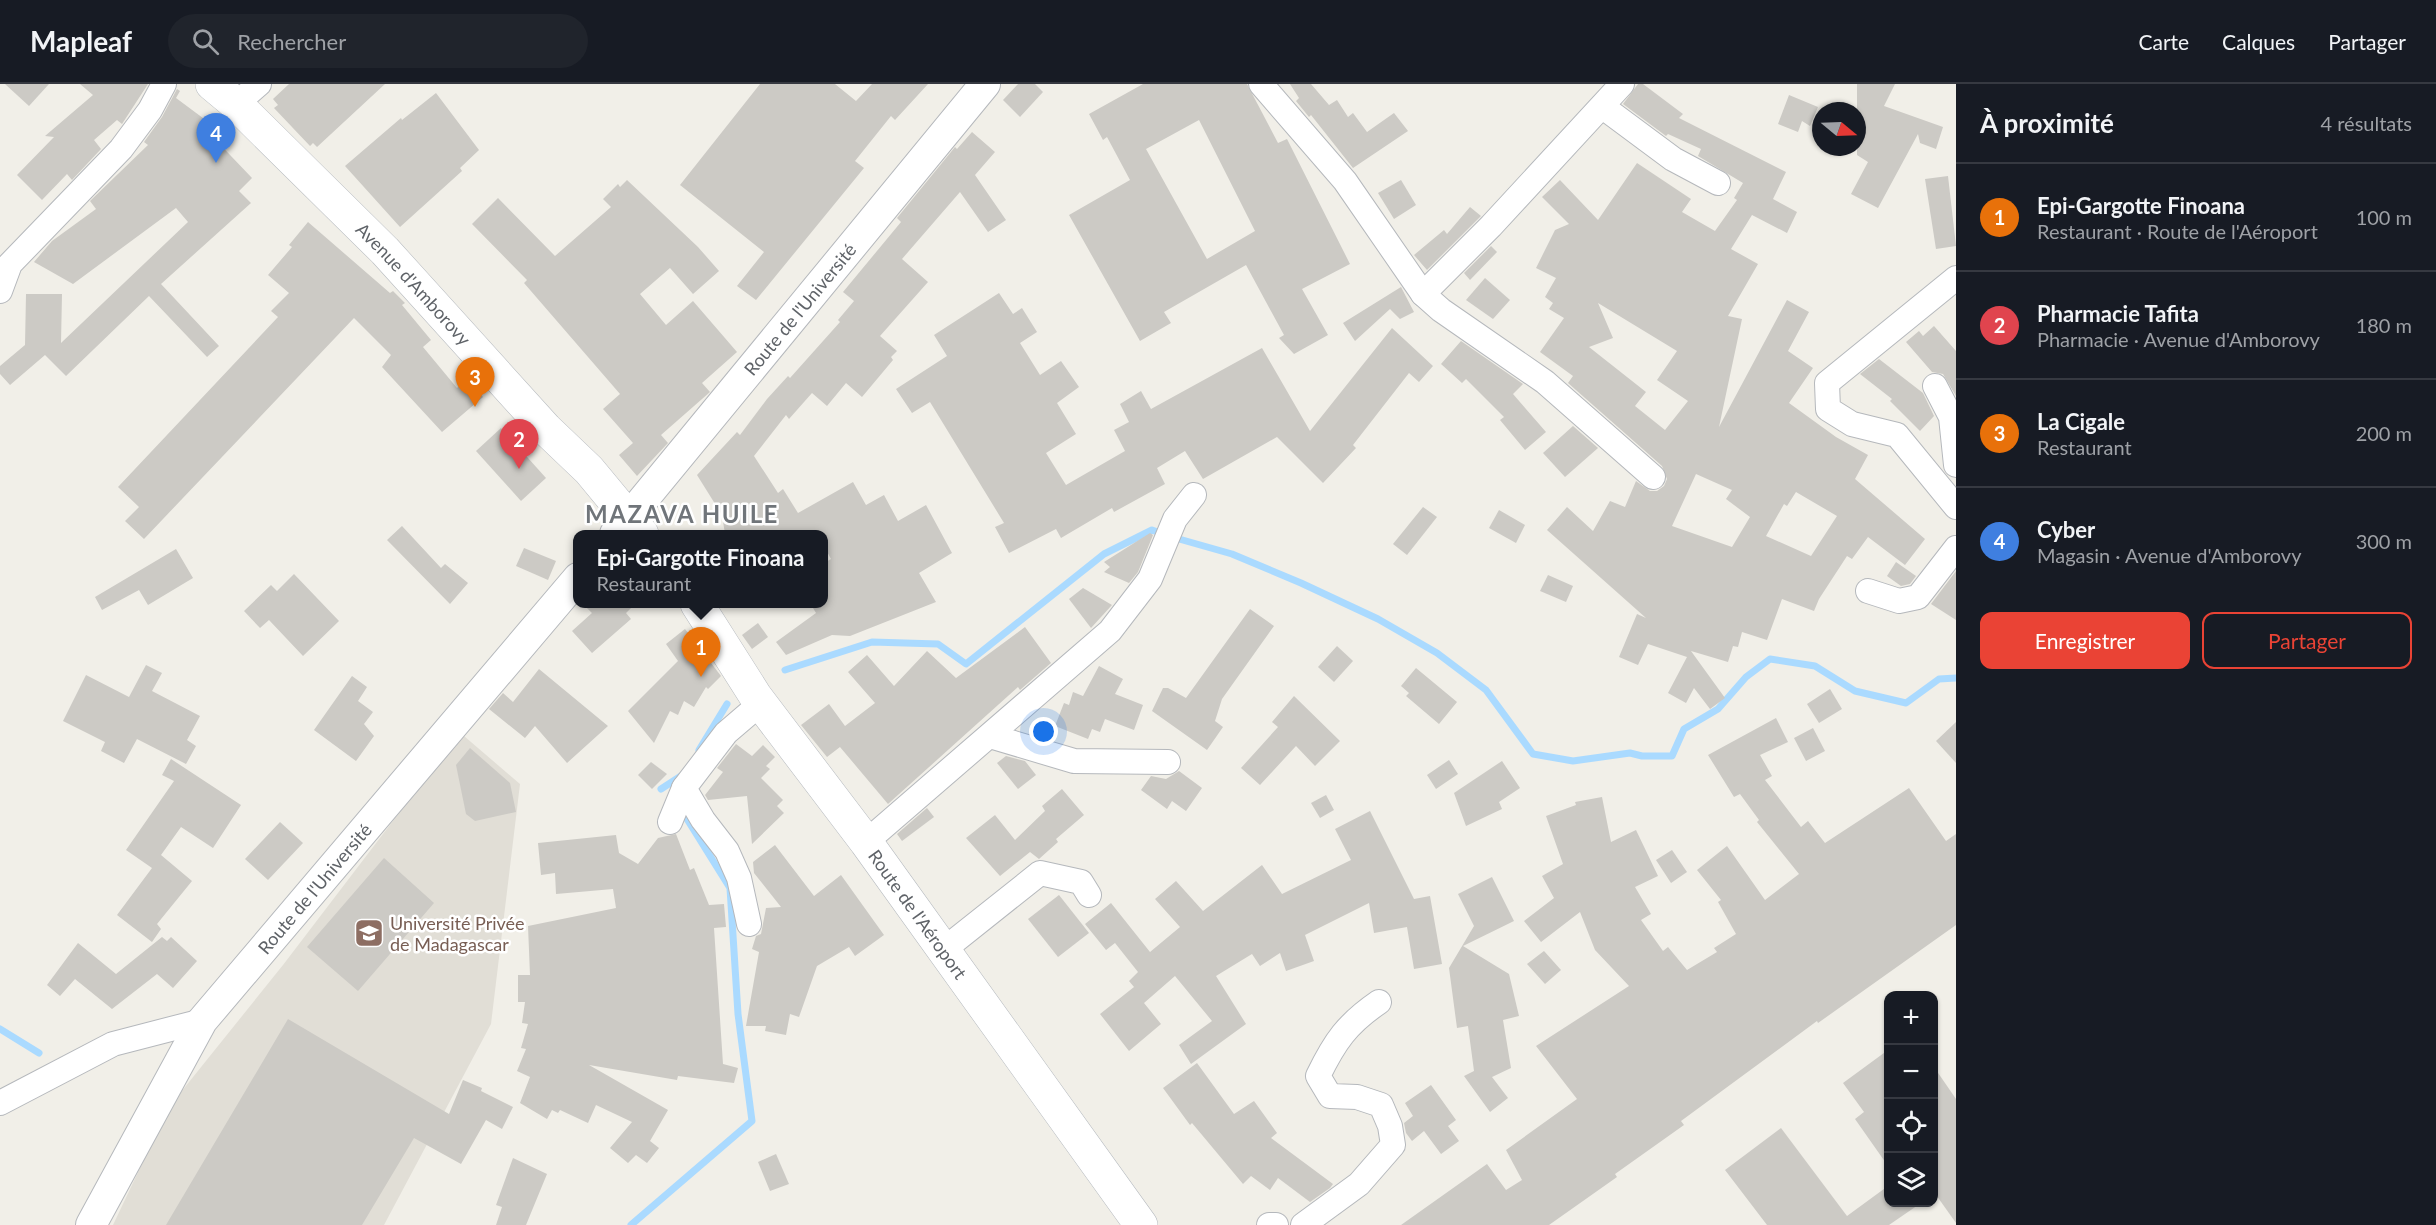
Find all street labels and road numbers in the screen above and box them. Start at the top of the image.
street label: Avenue d'Amborovy [352,218,476,350]
street label: Route de l'Université [739,239,860,380]
street label: Route de l'Université [253,819,376,958]
street label: Route de l'Aéroport [864,845,972,984]

